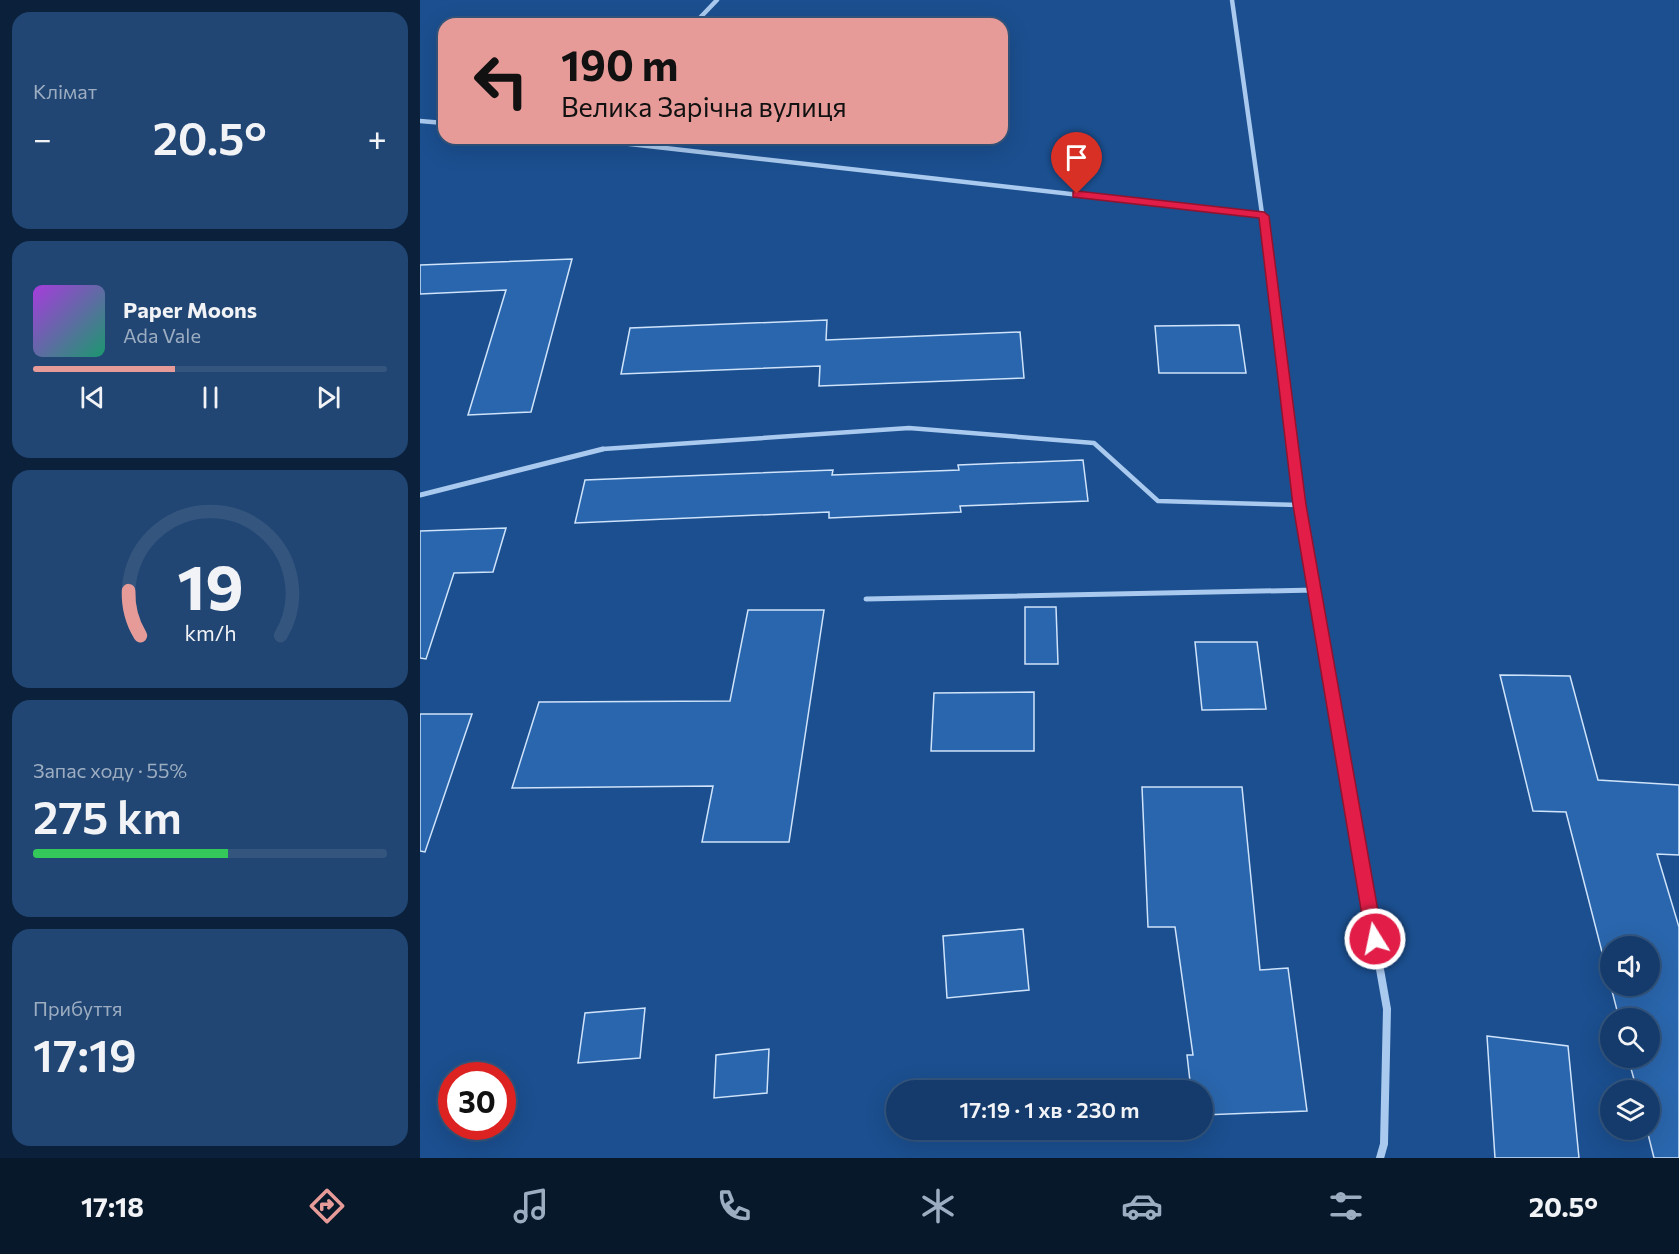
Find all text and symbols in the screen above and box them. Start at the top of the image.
text: 190 m [561,38,679,90]
icon: left [462,42,540,120]
text: Клімат [33,79,97,103]
text: Велика Зарічна вулиця [561,90,847,123]
text: 20.5° [153,109,267,164]
text: − [33,117,52,158]
text: + [368,117,387,158]
pin [1051,132,1102,194]
icon: arrive [1060,141,1093,174]
text: Paper Moons [123,296,257,323]
text: Ada Vale [123,323,201,347]
icon: previous [76,381,109,414]
icon: pause [194,381,227,414]
icon: next [312,381,345,414]
text: 19 [177,547,243,623]
text: km/h [184,619,236,645]
text: Запас ходу · 55% [33,758,187,782]
text: 275 km [33,788,182,843]
position arrow [1343,907,1407,971]
map controls [1600,936,1660,1140]
button: sound [1600,936,1660,996]
text: Прибуття [33,996,123,1020]
button: search [1600,1008,1660,1068]
text: 17:19 [33,1026,137,1081]
speed limit sign: 30 [438,1062,516,1140]
button: layers [1600,1080,1660,1140]
text: 17:19 · 1 хв · 230 m [960,1096,1139,1123]
icon: directions [306,1185,348,1227]
icon: music [510,1185,552,1227]
icon: phone [713,1185,755,1227]
icon: climate [917,1185,959,1227]
icon: car [1121,1185,1163,1227]
icon: filters [1325,1185,1367,1227]
text: 17:18 [81,1190,144,1223]
text: 20.5° [1529,1190,1598,1223]

